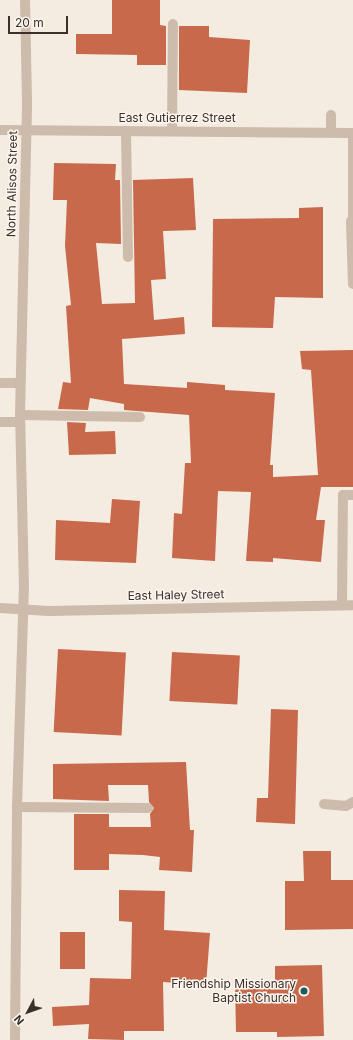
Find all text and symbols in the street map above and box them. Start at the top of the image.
scale bar [10,8,70,34]
text: 20 m [15,15,44,30]
street label: East Gutierrez Street [118,111,236,125]
street label: North Alisos Street [4,131,20,237]
street label: East Haley Street [127,587,225,603]
place label: Friendship Missionary Baptist Church [171,977,296,1005]
marker: Friendship Missionary Baptist Church [299,986,309,996]
north arrow [8,992,48,1032]
text: N [11,1012,27,1028]

